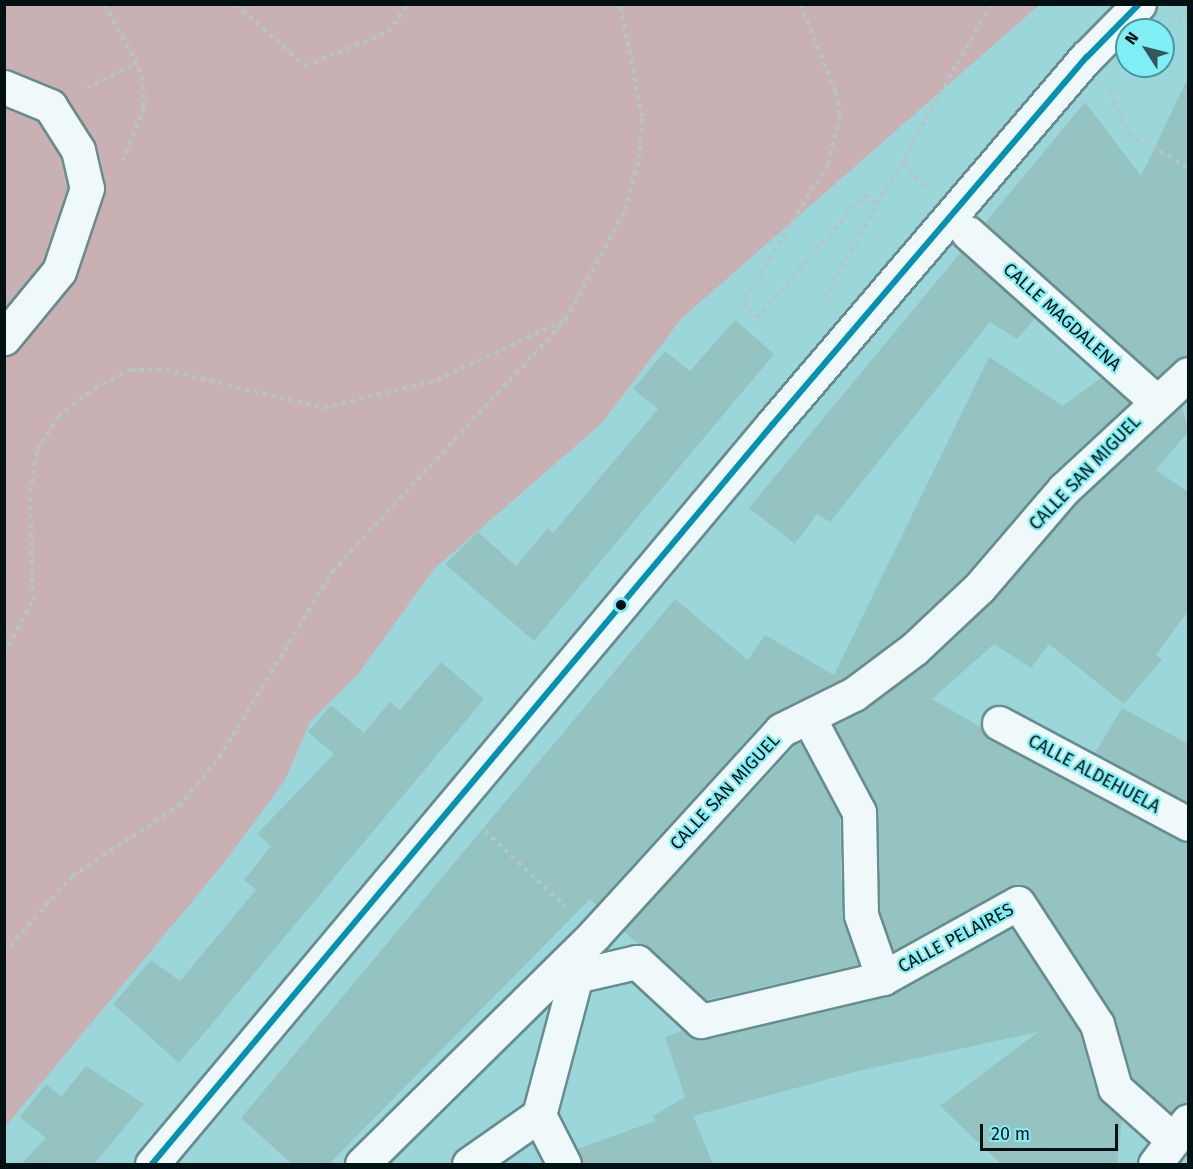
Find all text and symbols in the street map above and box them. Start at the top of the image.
north arrow [1115,18,1175,78]
text: N [1121,28,1142,48]
street label: CALLE MAGDALENA [999,258,1125,376]
street label: CALLE SAN MIGUEL [1025,411,1145,535]
unlabelled marker [615,599,627,611]
street label: CALLE SAN MIGUEL [666,729,784,855]
street label: CALLE ALDEHUELA [1024,730,1164,818]
street label: CALLE PELAIRES [895,899,1017,977]
scale bar [983,1112,1121,1150]
text: 20 m [991,1123,1030,1145]

